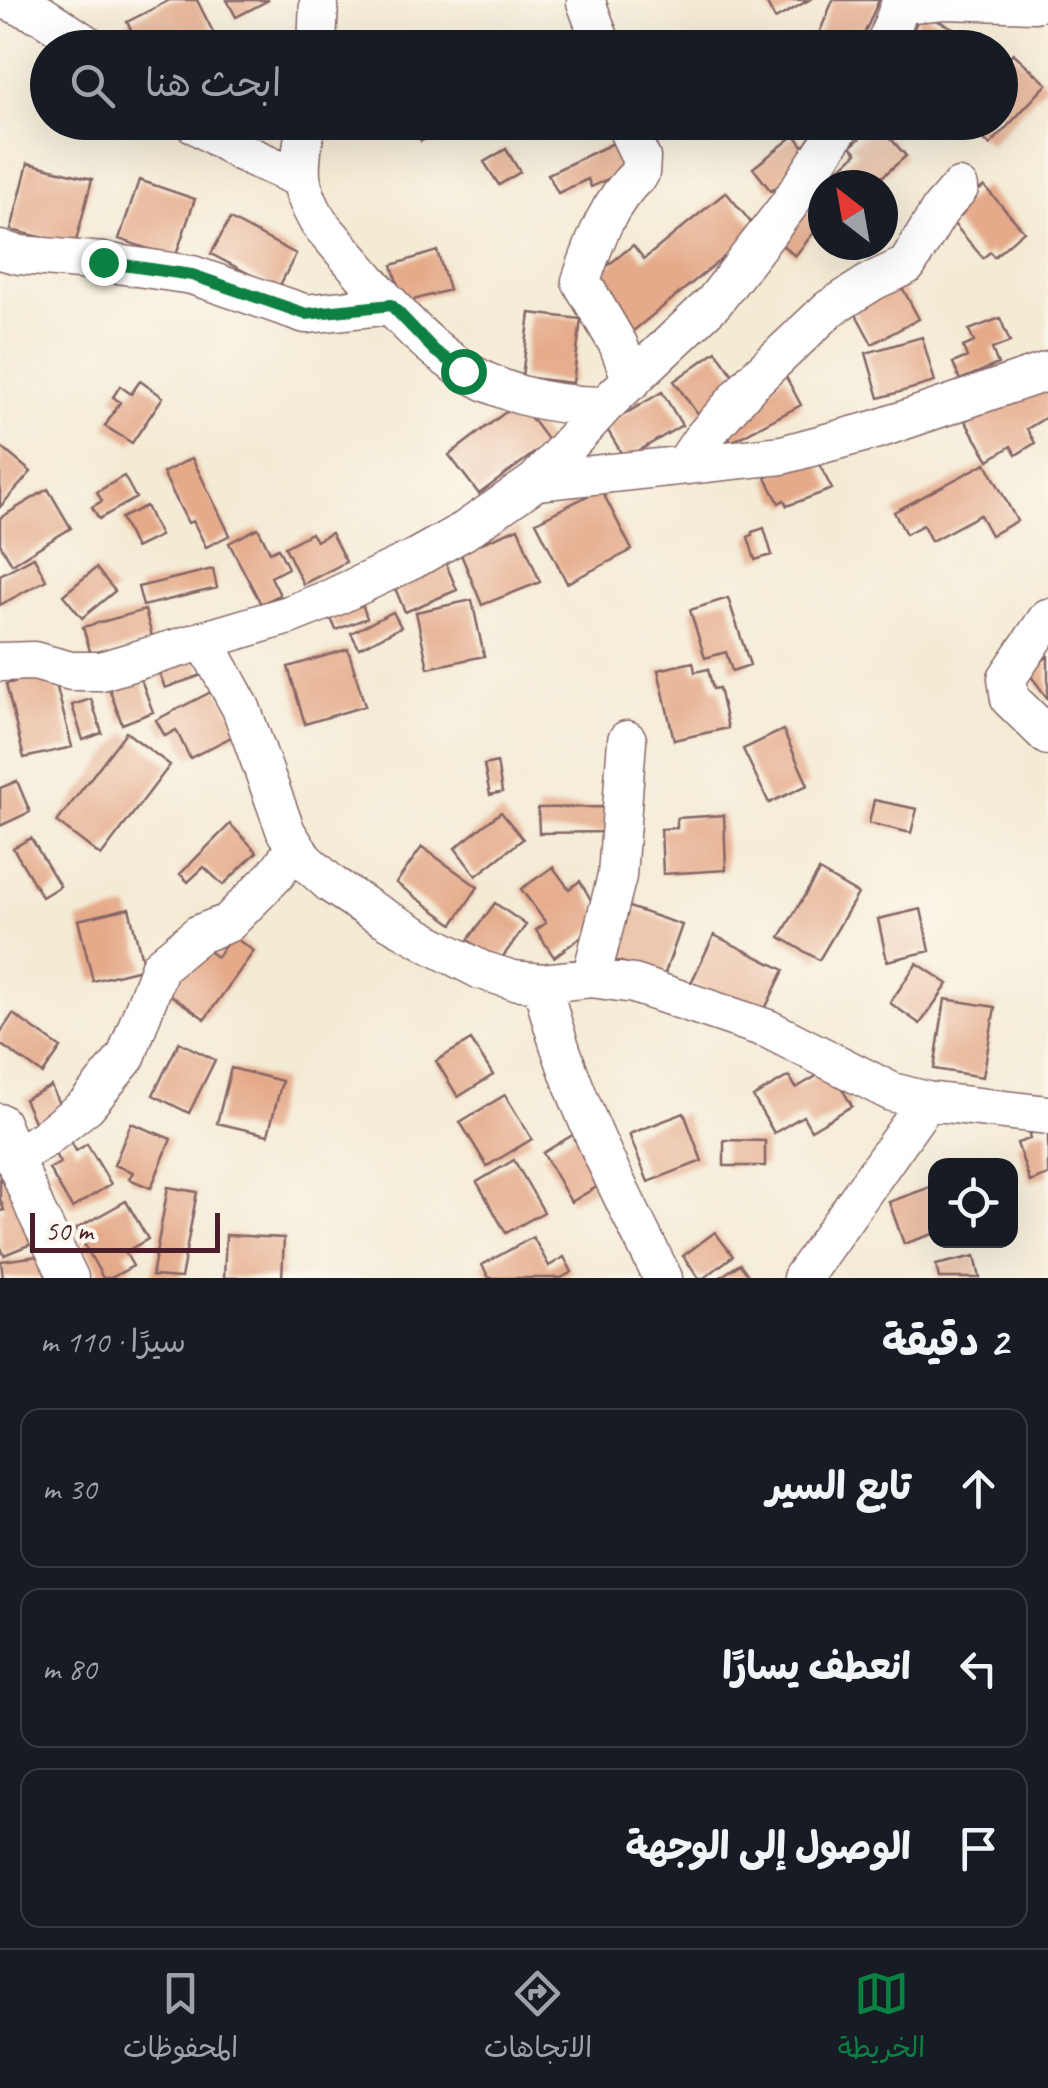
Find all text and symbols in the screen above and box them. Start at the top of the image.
search box [30,30,1018,140]
icon: search [65,58,120,113]
text: ابحث هنا [145,60,281,107]
north arrow [808,170,898,260]
route end [81,240,127,286]
route start [441,349,487,395]
map controls [928,1158,1018,1248]
button: locate [928,1158,1018,1248]
scale bar [30,1208,220,1252]
text: 50 m [45,1213,93,1248]
text: 2 دقيقة [882,1315,1008,1368]
text: سيرًا · 110 m [40,1321,186,1362]
icon: ahead [951,1461,1006,1516]
text: تابع السير [766,1463,911,1510]
text: 30 m [42,1468,96,1509]
icon: left [951,1641,1006,1696]
text: انعطف يسارًا [722,1643,911,1690]
text: 80 m [42,1648,96,1689]
icon: arrive [951,1821,1006,1876]
text: الوصول إلى الوجهة [625,1823,911,1870]
tab: المحفوظات [123,1966,238,2072]
tab: الاتجاهات [484,1966,592,2072]
tab: الخريطة [838,1966,925,2072]

